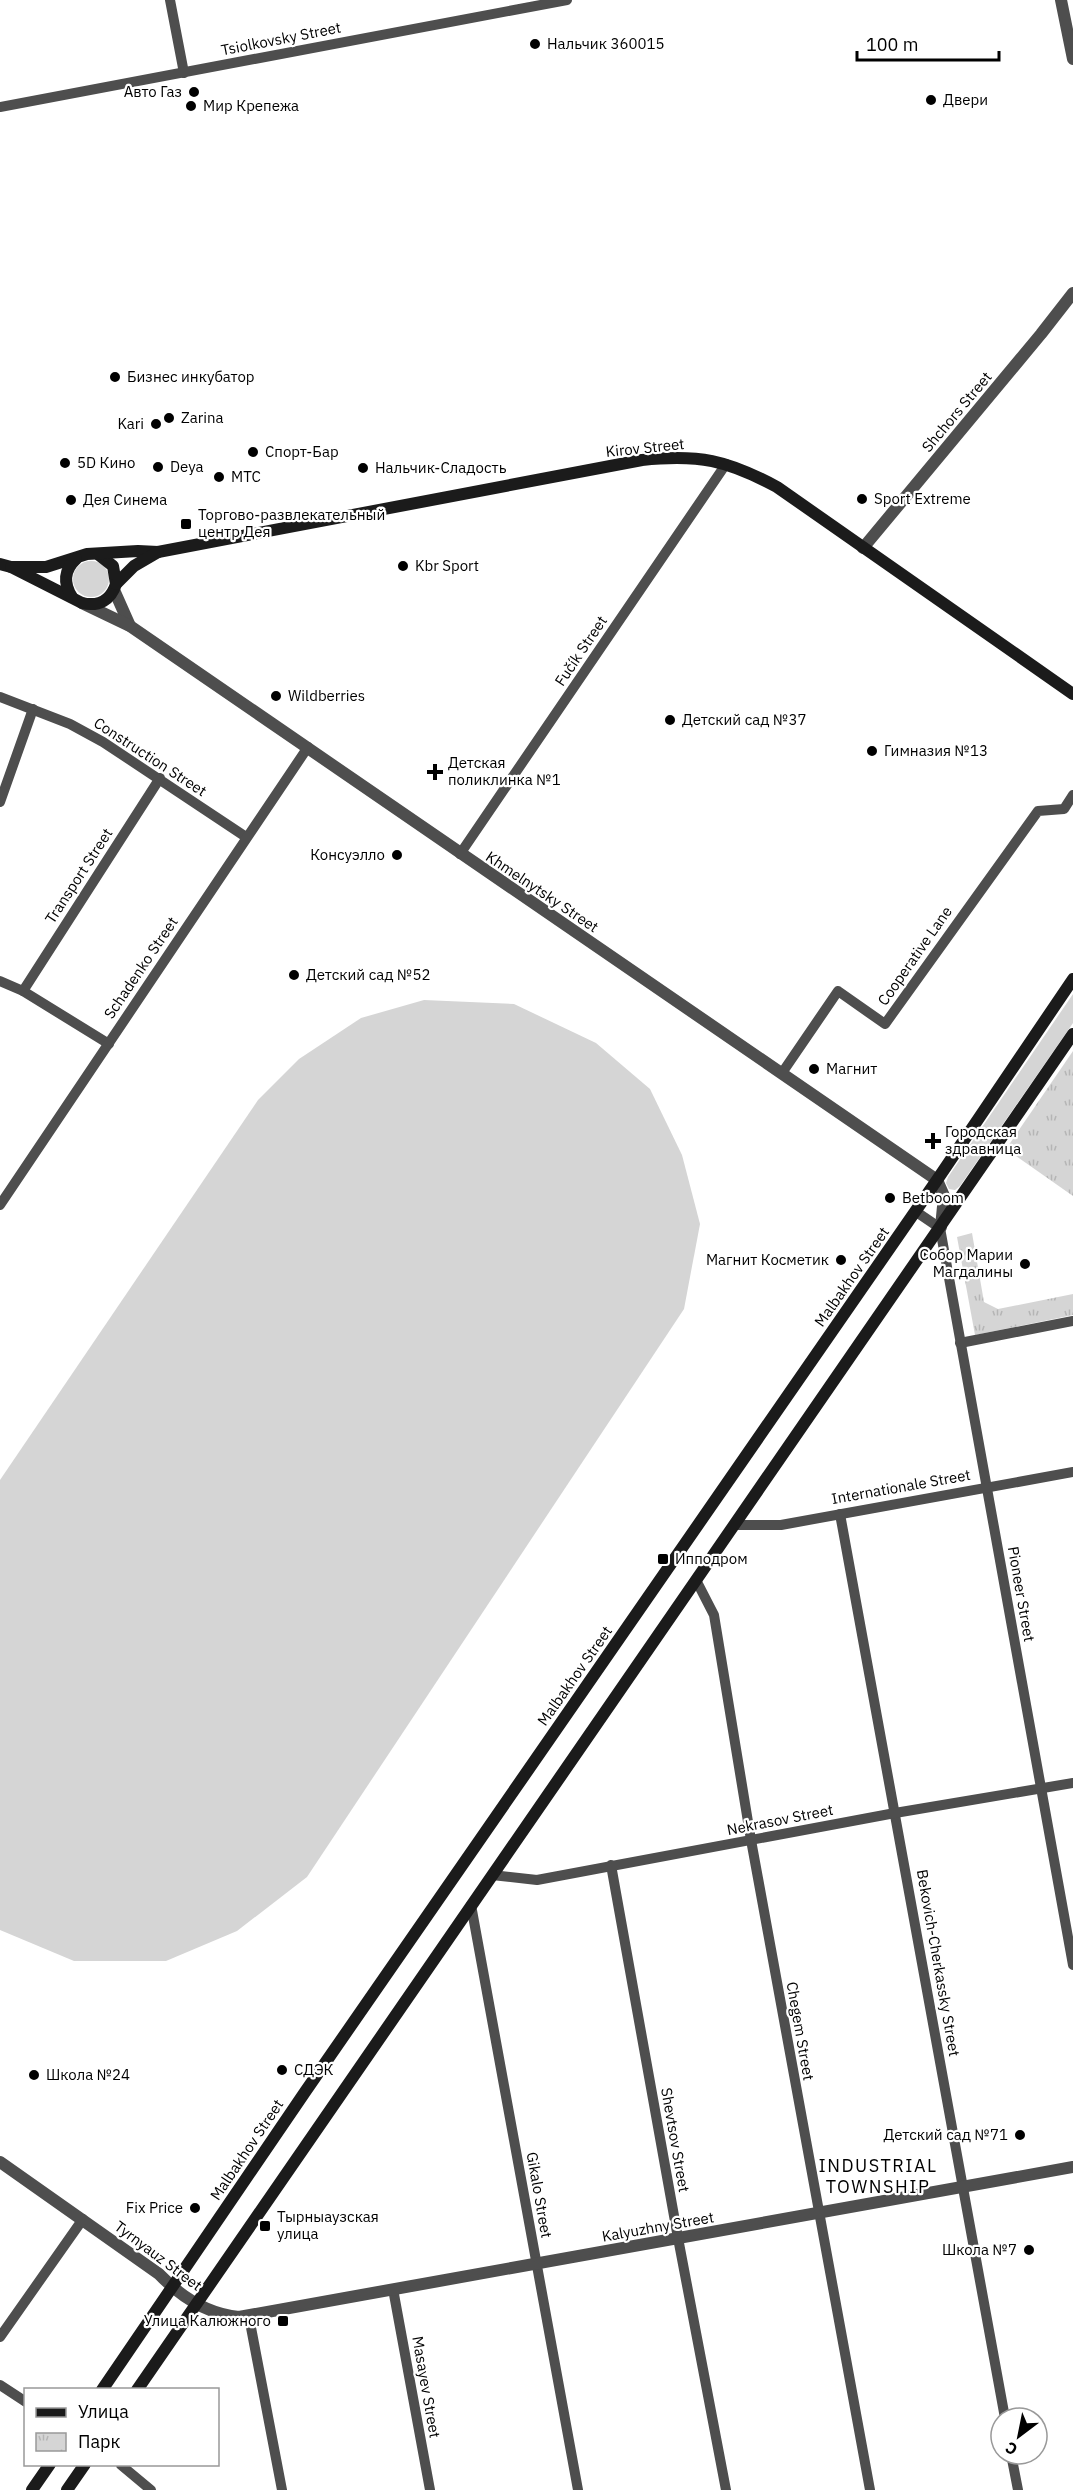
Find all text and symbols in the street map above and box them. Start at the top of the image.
street label: Tsiolkovsky Street [219,18,342,59]
scale bar [857,24,1000,62]
text: 100 m [866,33,918,56]
place label: Нальчик 360015 [547,34,664,53]
marker: Нальчик 360015 [528,37,542,51]
place label: Авто Газ [124,82,182,101]
marker: Авто Газ [187,85,201,99]
place label: Двери [943,90,988,109]
marker: Двери [924,93,938,107]
place label: Мир Крепежа [203,96,299,115]
marker: Мир Крепежа [184,99,198,113]
place label: Бизнес инкубатор [127,367,255,386]
street label: Shchors Street [917,368,996,456]
marker: Бизнес инкубатор [108,370,122,384]
place label: Zarina [181,408,224,427]
marker: Zarina [162,411,176,425]
place label: Kari [117,414,144,433]
marker: Kari [149,417,163,431]
street label: Kirov Street [605,434,685,461]
place label: Спорт-Бар [265,442,339,461]
marker: Спорт-Бар [246,445,260,459]
place label: 5D Кино [77,453,135,472]
marker: 5D Кино [58,456,72,470]
place label: Deya [170,457,204,476]
place label: Нальчик-Сладость [375,458,507,477]
marker: Deya [151,460,165,474]
marker: Нальчик-Сладость [356,461,370,475]
place label: МТС [231,467,261,486]
marker: МТС [212,470,226,484]
place label: Sport Extreme [874,489,971,508]
place label: Дея Синема [83,490,167,509]
marker: Sport Extreme [855,492,869,506]
marker: Дея Синема [64,493,78,507]
place label: Торгово-развлекательный центр Дея [198,505,385,541]
marker: Торгово-развлекательный центр Дея [179,517,193,531]
place label: Kbr Sport [415,556,479,575]
marker: Kbr Sport [396,559,410,573]
street label: Fučík Street [550,612,611,689]
place label: Wildberries [288,686,365,705]
marker: Wildberries [269,689,283,703]
place label: Детский сад №37 [682,710,807,729]
street label: Construction Street [90,713,210,800]
marker: Детский сад №37 [663,713,677,727]
place label: Гимназия №13 [884,741,988,760]
marker: Гимназия №13 [865,744,879,758]
place label: Детская поликлинка №1 [448,753,561,789]
marker: Детская поликлинка №1 [426,763,444,781]
street label: Transport Street [41,825,116,927]
place label: Консуэлло [310,845,385,864]
street label: Khmelnytsky Street [482,847,602,936]
marker: Консуэлло [390,848,404,862]
street label: Cooperative Lane [873,902,956,1009]
street label: Schadenko Street [99,913,182,1022]
place label: Детский сад №52 [306,965,431,984]
marker: Детский сад №52 [287,968,301,982]
place label: Магнит [826,1059,877,1078]
marker: Магнит [807,1062,821,1076]
place label: Городская здравница [945,1122,1021,1158]
marker: Городская здравница [926,1134,940,1148]
place label: Betboom [902,1188,964,1207]
marker: Betboom [883,1191,897,1205]
street label: Malbakhov Street [810,1223,893,1330]
place label: Собор Марии Магдалины [920,1245,1013,1281]
place label: Магнит Косметик [706,1250,829,1269]
marker: Магнит Косметик [834,1253,848,1267]
marker: Собор Марии Магдалины [1018,1257,1032,1271]
street label: Internationale Street [830,1465,972,1508]
street label: Pioneer Street [1004,1545,1039,1643]
place label: Ипподром [675,1549,748,1568]
marker: Ипподром [656,1552,670,1566]
street label: Malbakhov Street [533,1622,616,1729]
street label: Nekrasov Street [725,1800,835,1839]
street label: Bekovich-Cherkassky Street [913,1868,964,2058]
street label: Chegem Street [782,1980,819,2082]
place label: СДЭК [294,2060,334,2079]
marker: СДЭК [275,2063,289,2077]
place label: Школа №24 [46,2065,130,2084]
marker: Школа №24 [27,2068,41,2082]
street label: Shevtsov Street [657,2086,694,2194]
street label: Malbakhov Street [206,2096,287,2204]
place label: Детский сад №71 [883,2125,1008,2144]
marker: Детский сад №71 [1013,2128,1027,2142]
street label: Gikalo Street [523,2150,556,2239]
district label: INDUSTRIAL TOWNSHIP [818,2154,938,2198]
place label: Fix Price [126,2198,183,2217]
marker: Fix Price [188,2201,202,2215]
place label: Тырныаузская улица [277,2207,379,2243]
street label: Kalyuzhny Street [600,2207,715,2246]
street label: Tyrnyauz Street [111,2216,206,2295]
marker: Тырныаузская улица [258,2219,272,2233]
place label: Школа №7 [942,2240,1017,2259]
marker: Школа №7 [1022,2243,1036,2257]
place label: Улица Калюжного [144,2311,271,2330]
marker: Улица Калюжного [276,2314,290,2328]
street label: Masayev Street [408,2335,445,2439]
legend [24,2388,219,2466]
text: Улица [78,2400,129,2423]
north arrow [989,2406,1049,2466]
text: Парк [78,2430,121,2453]
text: С [1001,2437,1021,2460]

